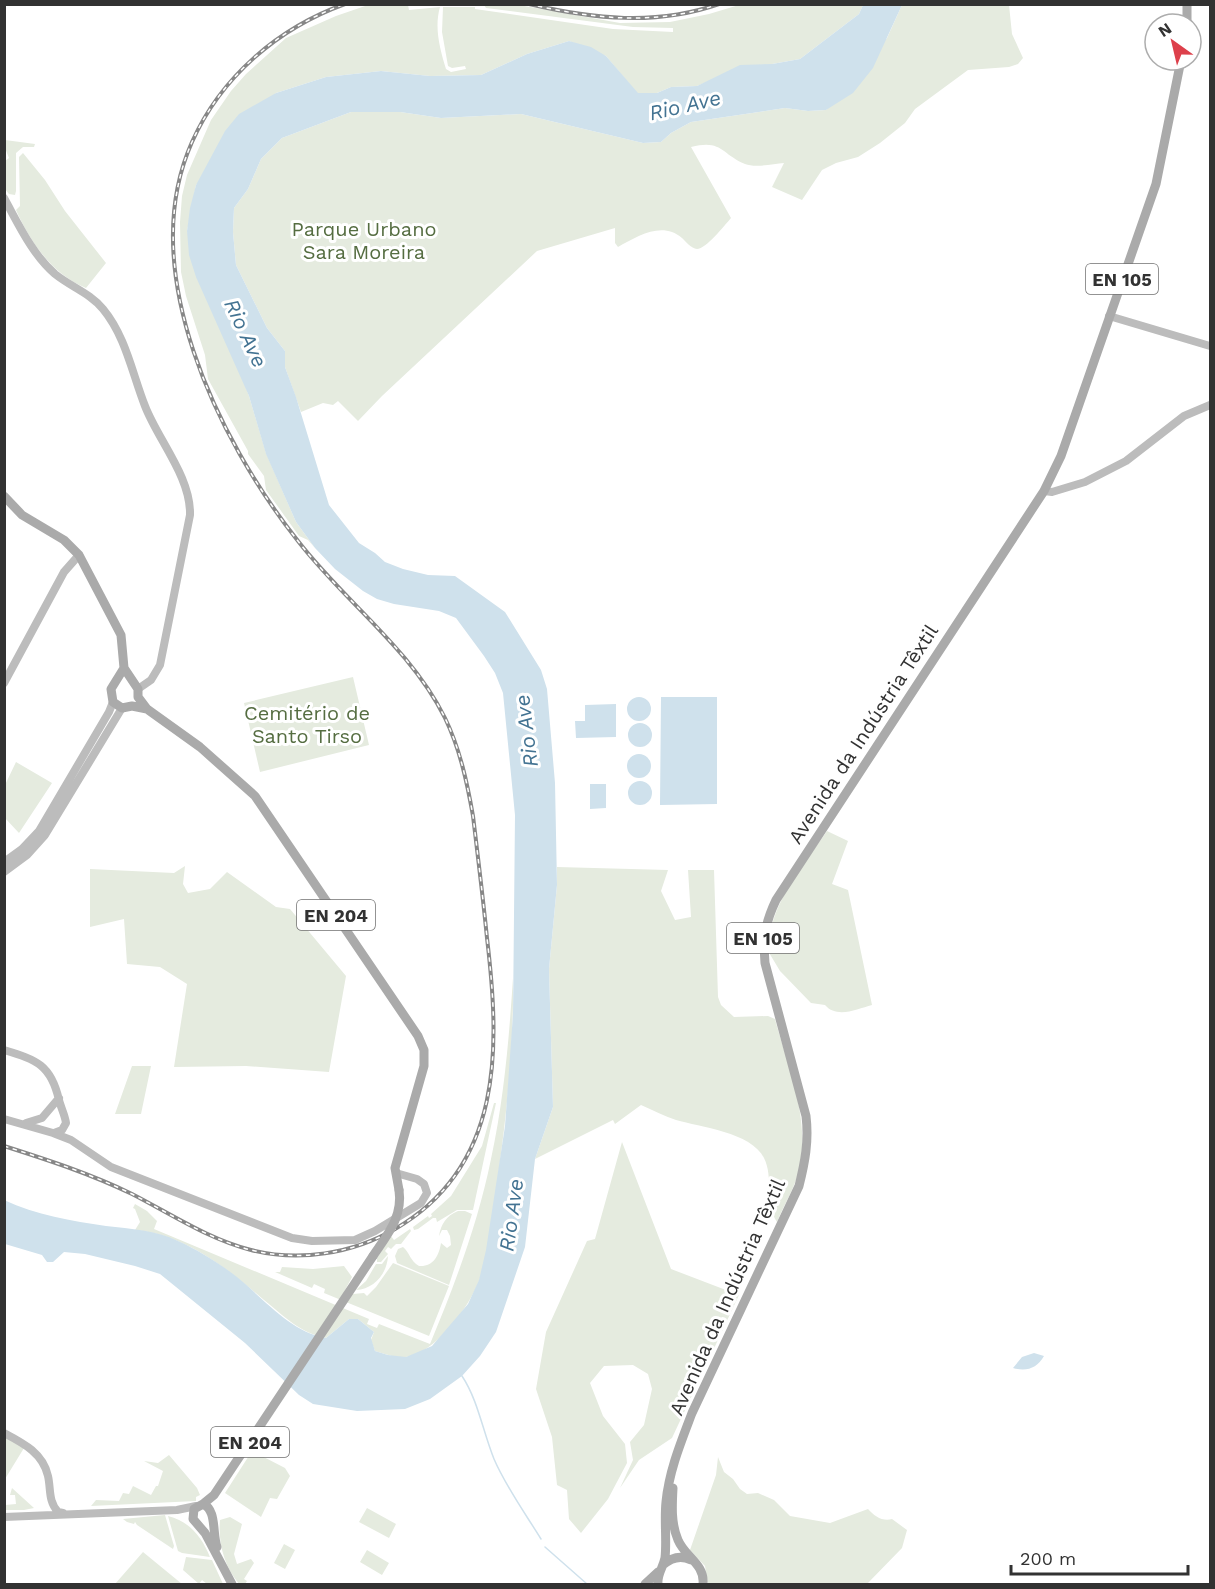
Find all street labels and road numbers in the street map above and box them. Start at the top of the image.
road number: EN 105 [1086,264,1158,294]
street label: Avenida da Indústria Têxtil [783,620,943,848]
road number: EN 204 [297,900,375,930]
road number: EN 105 [727,923,799,953]
street label: Avenida da Indústria Têxtil [664,1175,790,1419]
road number: EN 204 [211,1427,289,1457]

